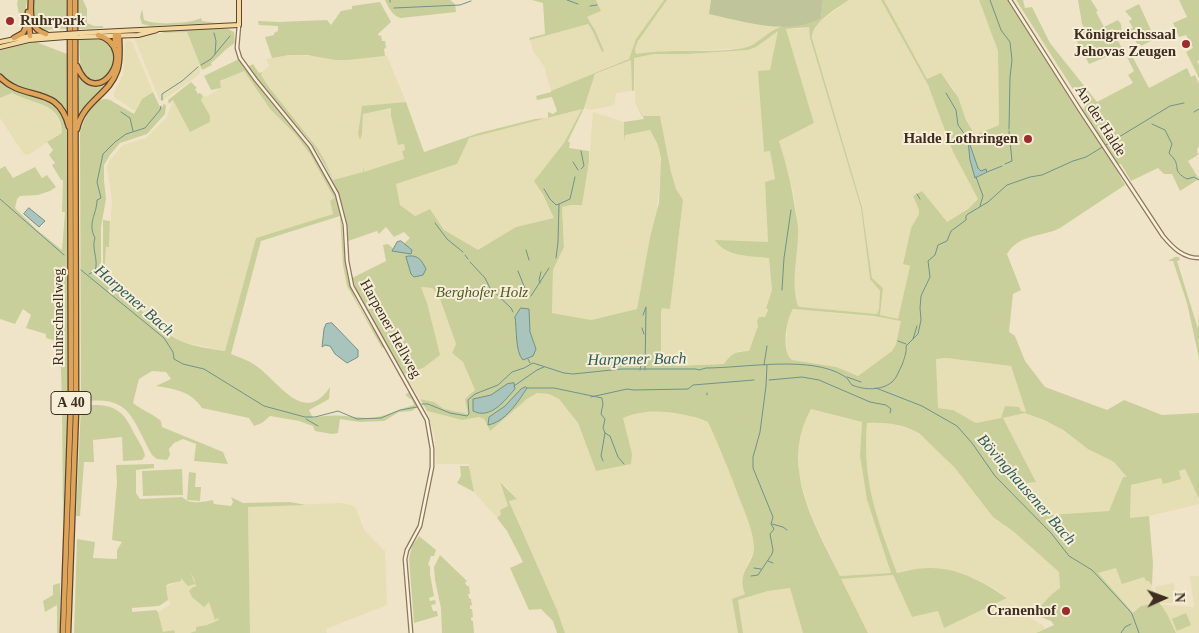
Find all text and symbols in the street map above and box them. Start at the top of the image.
place label: Ruhrpark [20,12,85,30]
marker: Ruhrpark [4,15,16,27]
place label: Königreichssaal Jehovas Zeugen [1074,26,1176,61]
marker: Königreichssaal Jehovas Zeugen [1180,38,1192,50]
street label: An der Halde [1070,82,1130,160]
place label: Halde Lothringen [903,130,1018,148]
marker: Halde Lothringen [1022,133,1034,145]
water label: Harpener Bach [90,261,178,341]
street label: Ruhrschnellweg [50,268,68,366]
street label: Harpener Hellweg [355,276,425,382]
park label: Berghofer Holz [436,284,528,302]
water label: Harpener Bach [587,350,687,370]
road number: A 40 [51,392,91,414]
water label: Bövinghausener Bach [973,431,1079,549]
north arrow [1139,573,1189,623]
text: N [1172,592,1187,603]
place label: Cranenhof [987,602,1056,620]
marker: Cranenhof [1060,605,1072,617]

